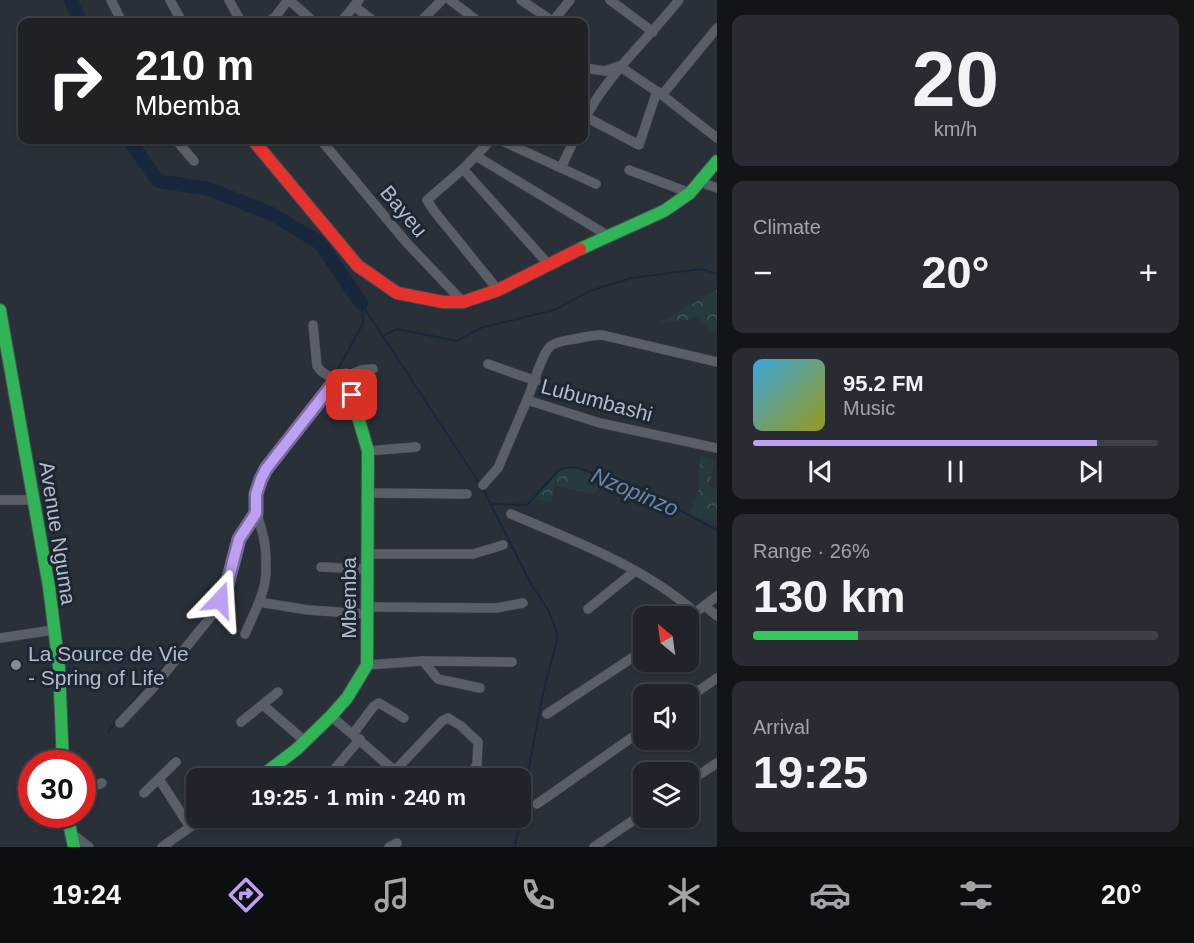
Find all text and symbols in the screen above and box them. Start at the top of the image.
text: 20 [912,35,999,123]
icon: right [36,42,114,120]
text: 210 m [135,42,254,89]
text: Mbemba [135,91,240,121]
text: km/h [934,118,977,140]
street label: Bayeu [376,181,432,241]
text: Climate [753,216,821,238]
text: 20° [921,247,990,298]
text: − [753,254,772,291]
text: + [1139,254,1158,291]
pin [326,369,377,420]
text: 95.2 FM [843,371,924,396]
street label: Lubumbashi [539,374,655,426]
icon: arrive [335,378,368,411]
text: Music [843,397,895,419]
icon: previous [804,455,837,488]
icon: pause [939,455,972,488]
icon: next [1074,455,1107,488]
street label: Avenue Nguma [35,460,81,606]
water label: Nzopinzo [588,463,682,521]
text: Range · 26% [753,540,870,562]
street label: Mbemba [337,557,360,639]
position arrow [188,568,252,632]
text: 130 km [753,571,906,622]
north arrow [633,606,699,672]
map controls [633,606,699,828]
place label: La Source de Vie - Spring of Life [28,642,189,689]
marker: La Source de Vie - Spring of Life [9,658,23,672]
button: sound [633,684,699,750]
text: Arrival [753,716,810,738]
text: 19:25 [753,747,868,798]
speed limit sign: 30 [18,750,96,828]
button: layers [633,762,699,828]
text: 19:25 · 1 min · 240 m [251,785,466,810]
icon: directions [225,874,267,916]
icon: music [371,874,413,916]
icon: phone [517,874,559,916]
icon: climate [663,874,705,916]
icon: car [809,874,851,916]
icon: filters [955,874,997,916]
text: 19:24 [52,880,121,910]
text: 20° [1101,880,1142,910]

